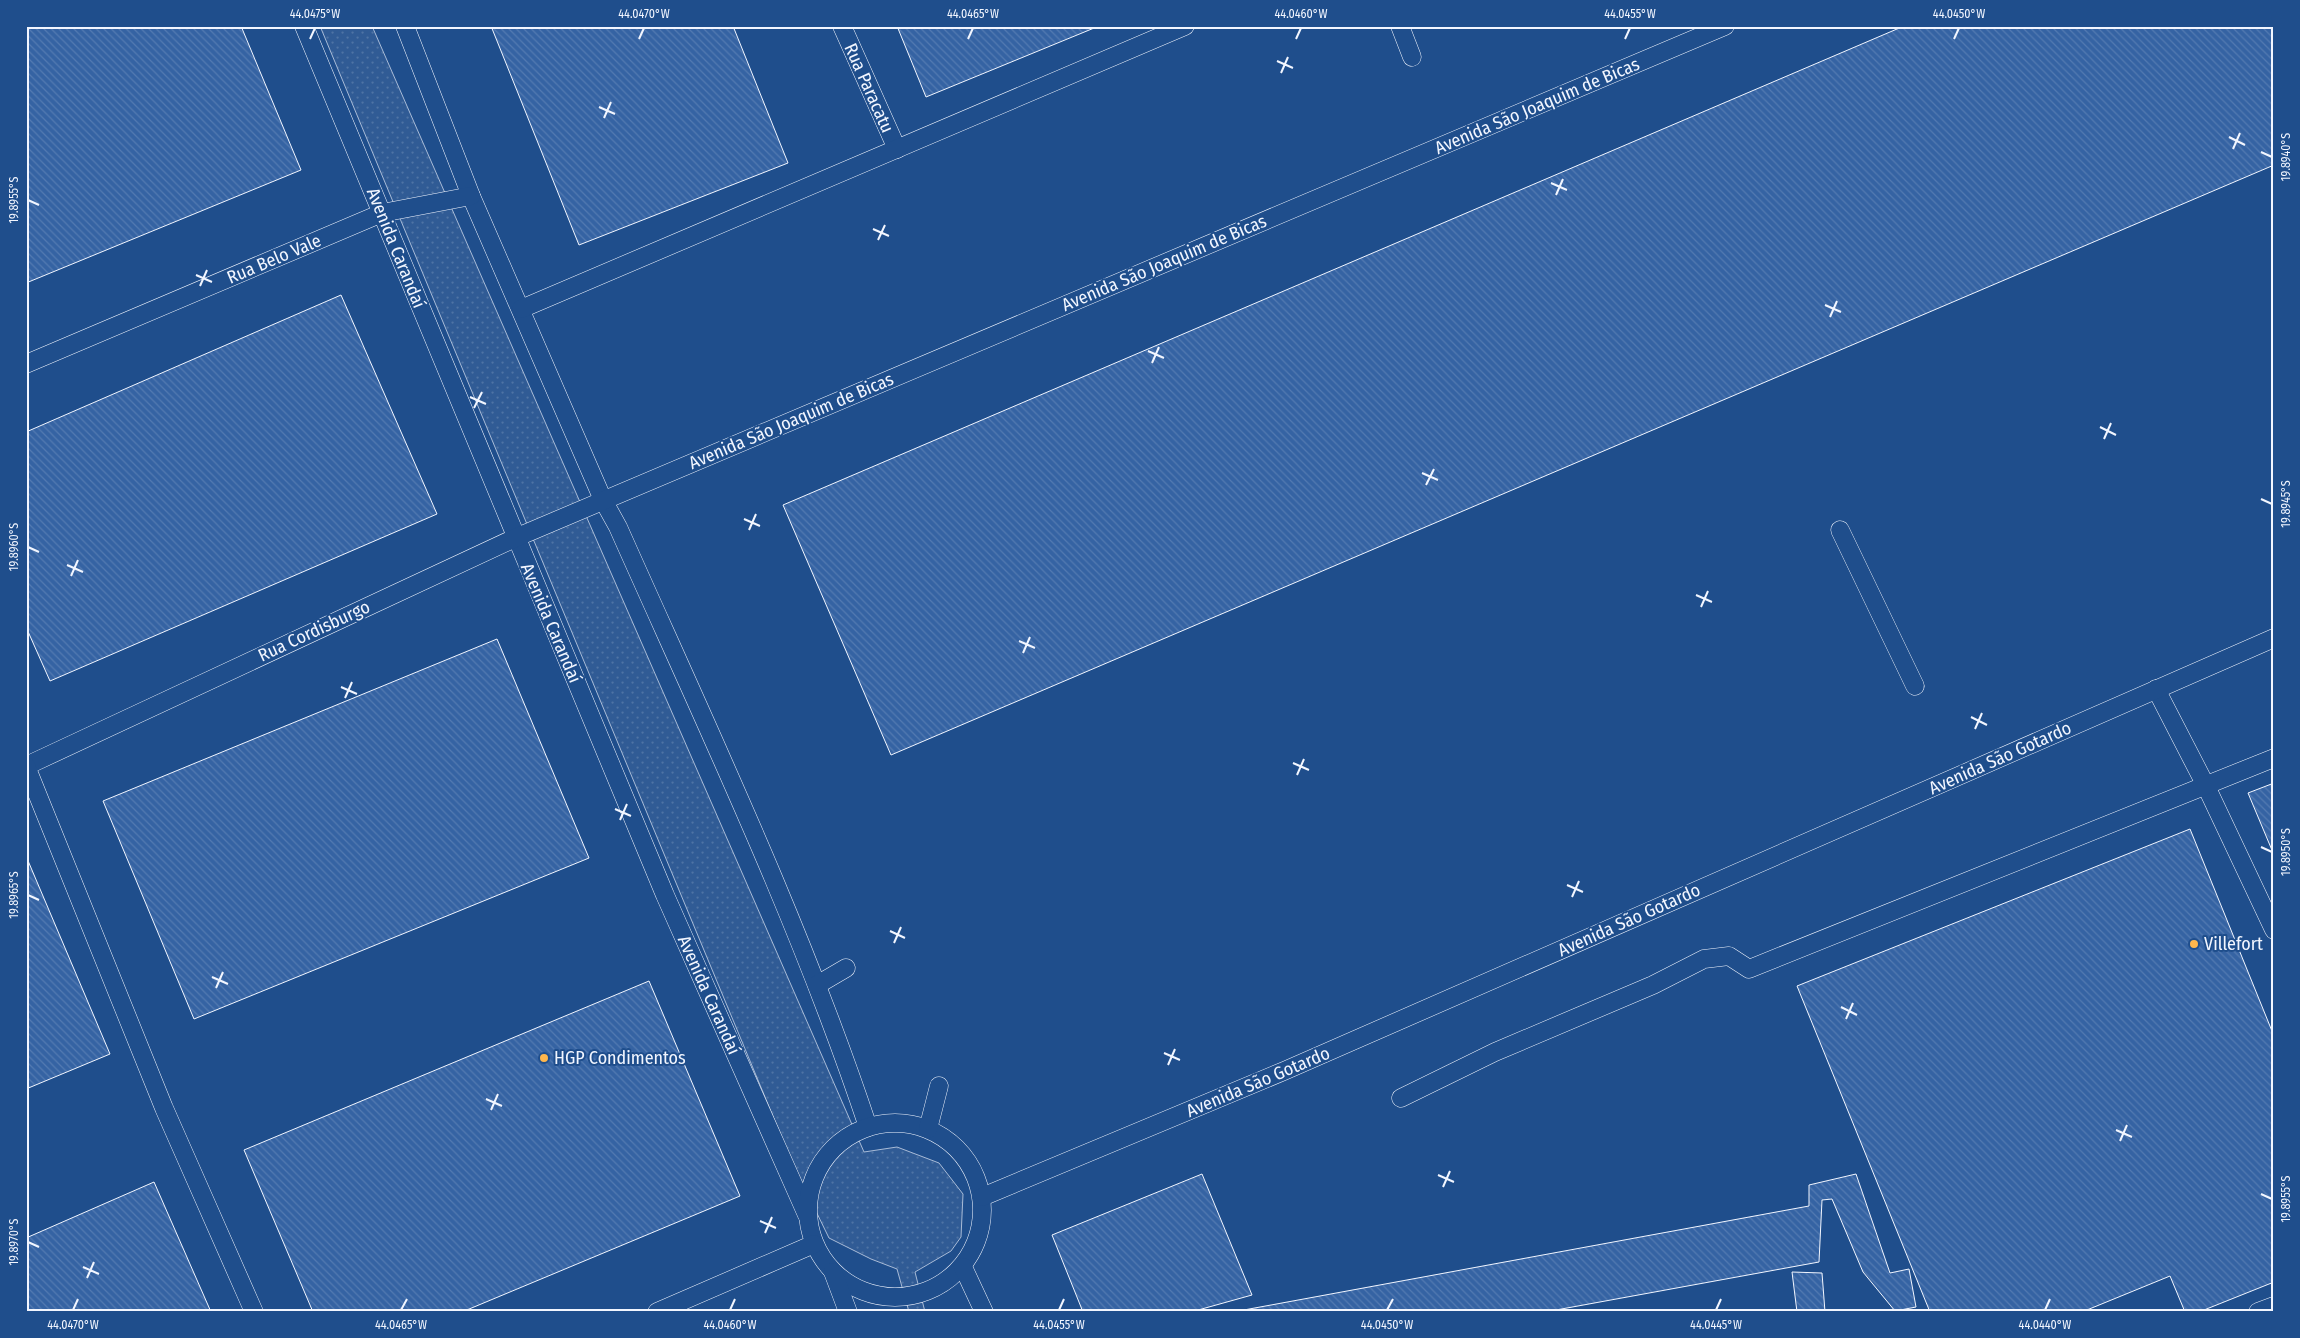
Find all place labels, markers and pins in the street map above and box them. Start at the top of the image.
place label: Villefort [2204,933,2263,955]
marker: Villefort [2188,938,2200,950]
place label: HGP Condimentos [554,1047,686,1069]
marker: HGP Condimentos [538,1052,550,1064]

